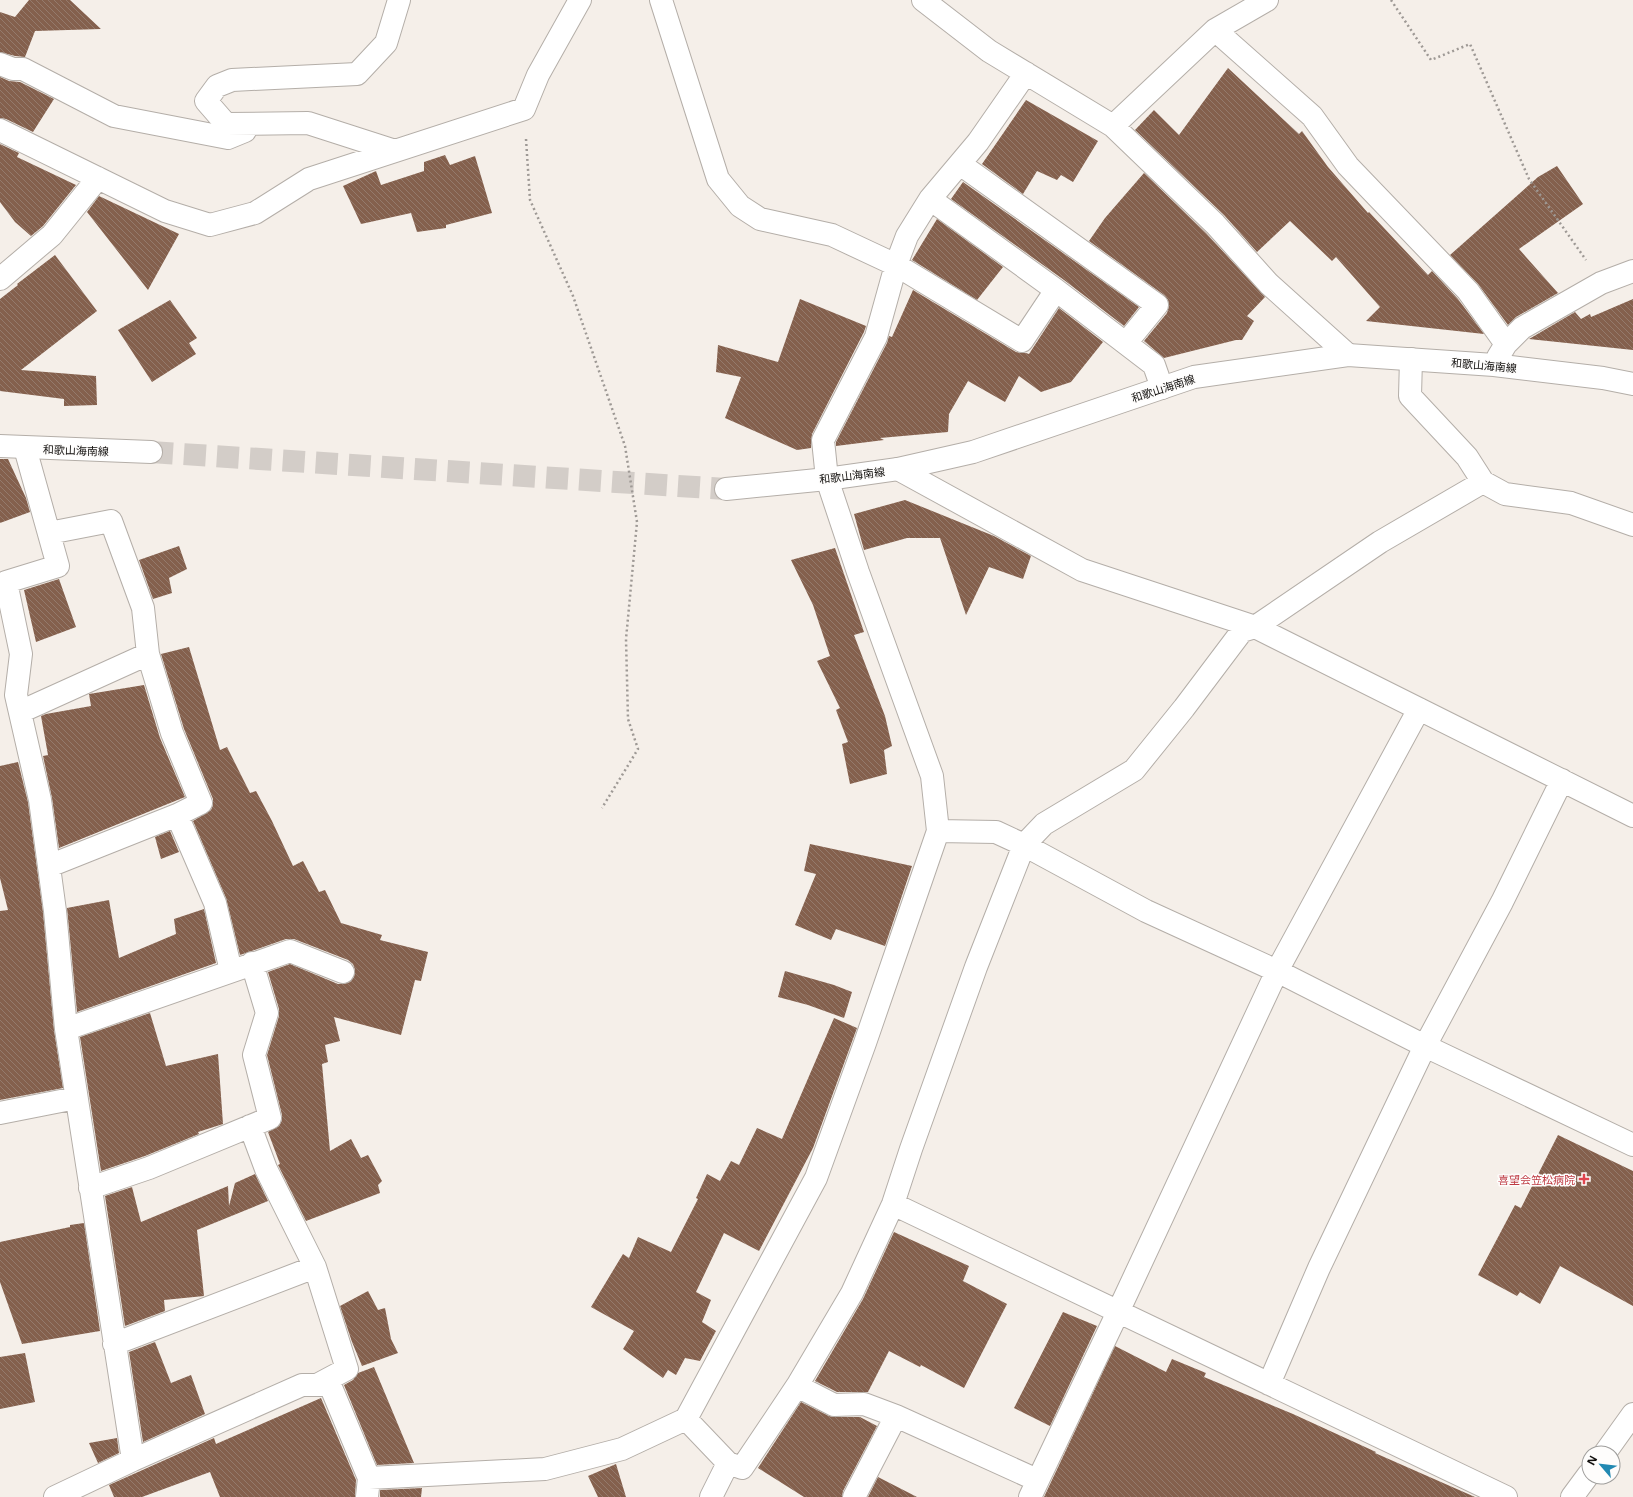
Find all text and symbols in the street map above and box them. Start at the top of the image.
street label: 和歌山海南線 [1450,355,1518,375]
street label: 和歌山海南線 [1129,371,1197,405]
street label: 和歌山海南線 [43,441,109,459]
street label: 和歌山海南線 [818,464,886,486]
place label: 喜望会笠松病院 [1498,1172,1575,1187]
marker: 喜望会笠松病院 [1578,1173,1590,1185]
north arrow [1581,1445,1621,1485]
text: N [1583,1453,1600,1468]

